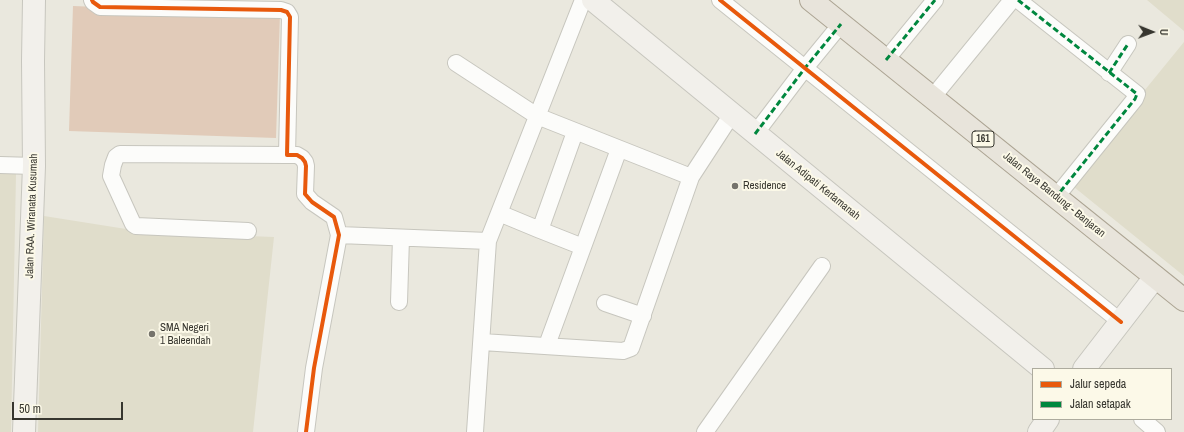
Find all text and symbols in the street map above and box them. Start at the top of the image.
north arrow [1132,12,1172,52]
text: U [1157,29,1171,36]
road number: 161 [972,131,994,147]
street label: Jalan Adipati Kertamanah [773,147,863,223]
street label: Jalan Raya Bandung - Banjaran [1000,150,1108,240]
street label: Jalan RAA. Wiranata Kusumah [23,153,41,279]
place label: Residence [743,179,786,193]
marker: Residence [730,181,740,191]
place label: SMA Negeri 1 Baleendah [160,321,211,347]
marker: SMA Negeri 1 Baleendah [147,329,157,339]
legend [1032,368,1172,420]
text: Jalur sepeda [1070,376,1126,392]
scale bar [14,394,125,420]
text: Jalan setapak [1070,396,1131,412]
text: 50 m [19,401,41,417]

